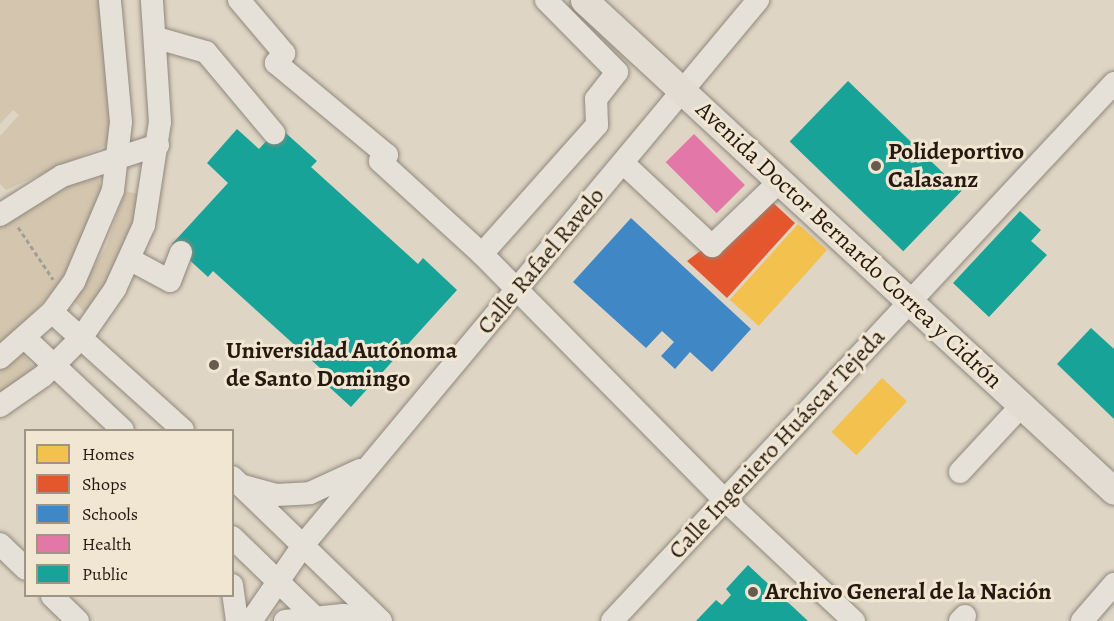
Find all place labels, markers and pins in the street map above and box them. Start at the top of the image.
place label: Polideportivo Calasanz [888,138,1024,194]
marker: Polideportivo Calasanz [869,159,883,173]
place label: Universidad Autónoma de Santo Domingo [226,337,457,393]
marker: Universidad Autónoma de Santo Domingo [207,358,221,372]
place label: Archivo General de la Nación [765,578,1051,606]
marker: Archivo General de la Nación [746,585,760,599]

